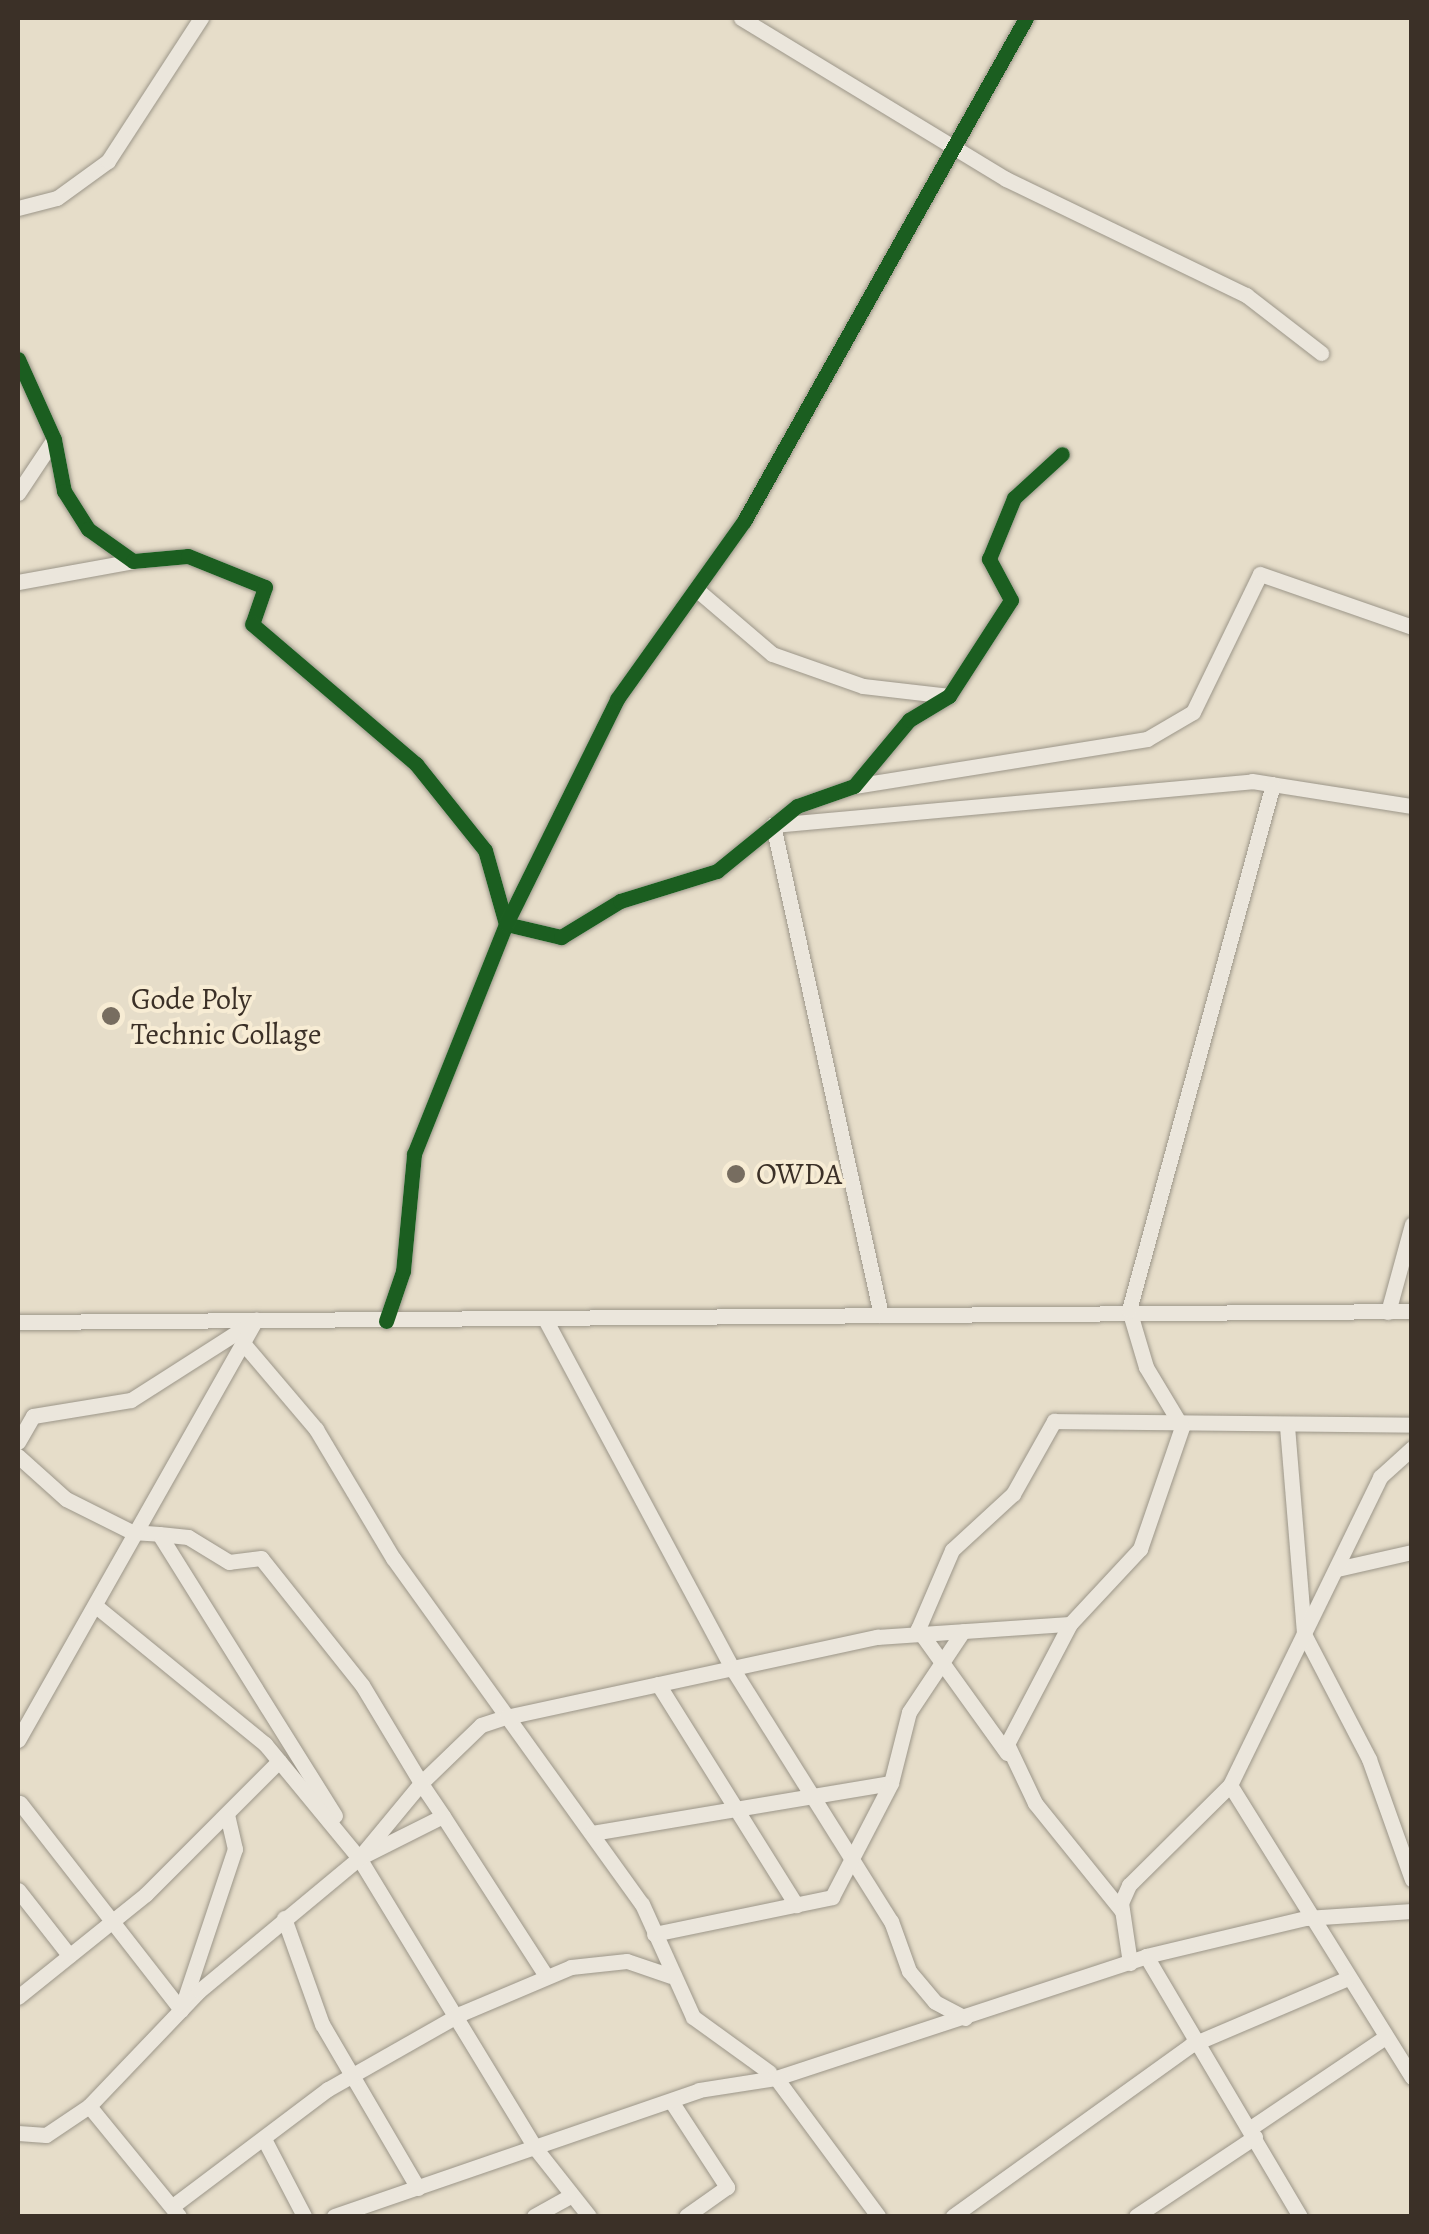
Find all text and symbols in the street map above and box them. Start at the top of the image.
place label: Gode Poly Technic Collage [131,981,322,1052]
marker: Gode Poly Technic Collage [100,1005,122,1027]
place label: OWDA [756,1156,842,1192]
marker: OWDA [725,1163,747,1185]

